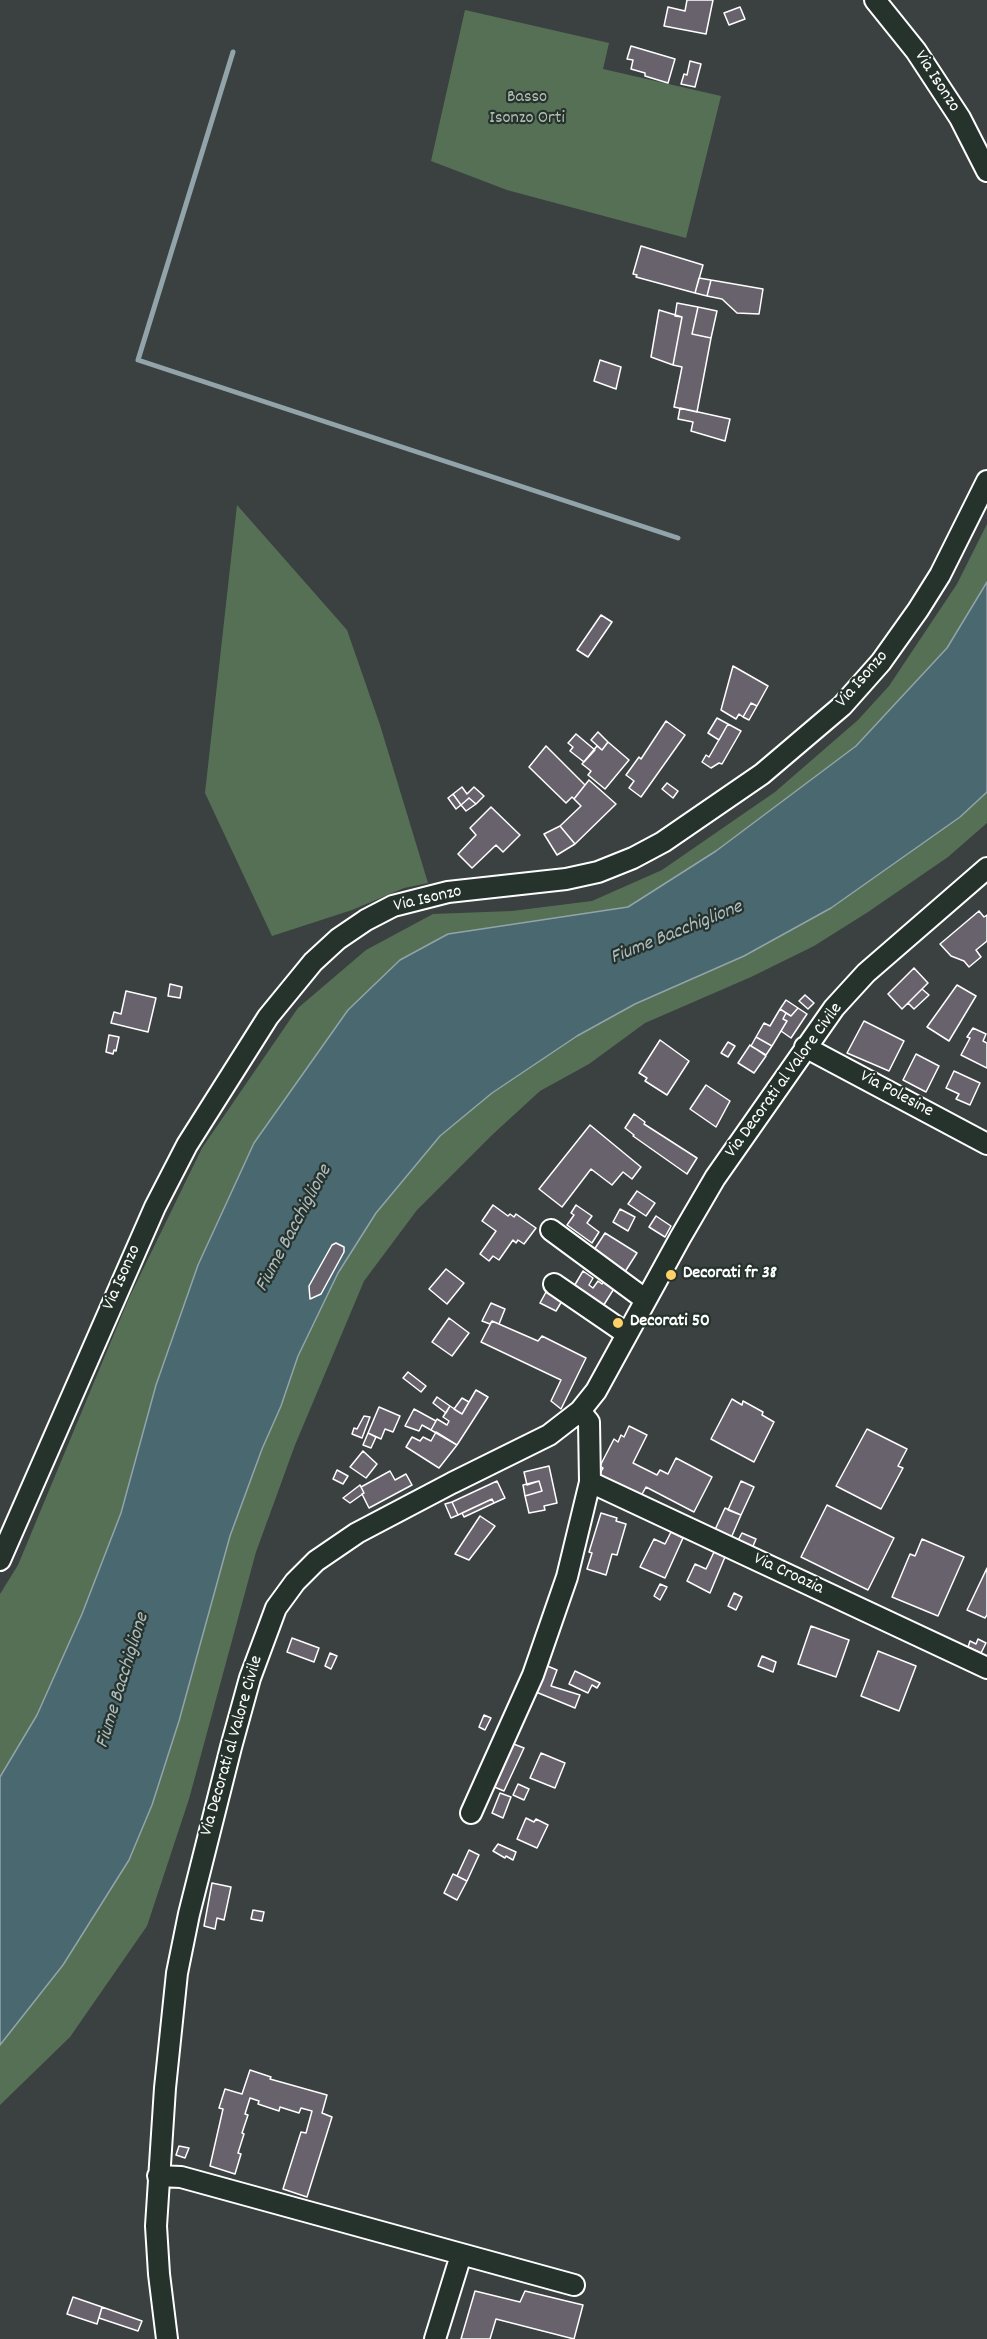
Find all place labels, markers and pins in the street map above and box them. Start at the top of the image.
place label: Decorati fr 38 [683,1264,777,1286]
marker: Decorati fr 38 [664,1268,678,1282]
place label: Decorati 50 [630,1312,710,1334]
marker: Decorati 50 [611,1316,625,1330]

